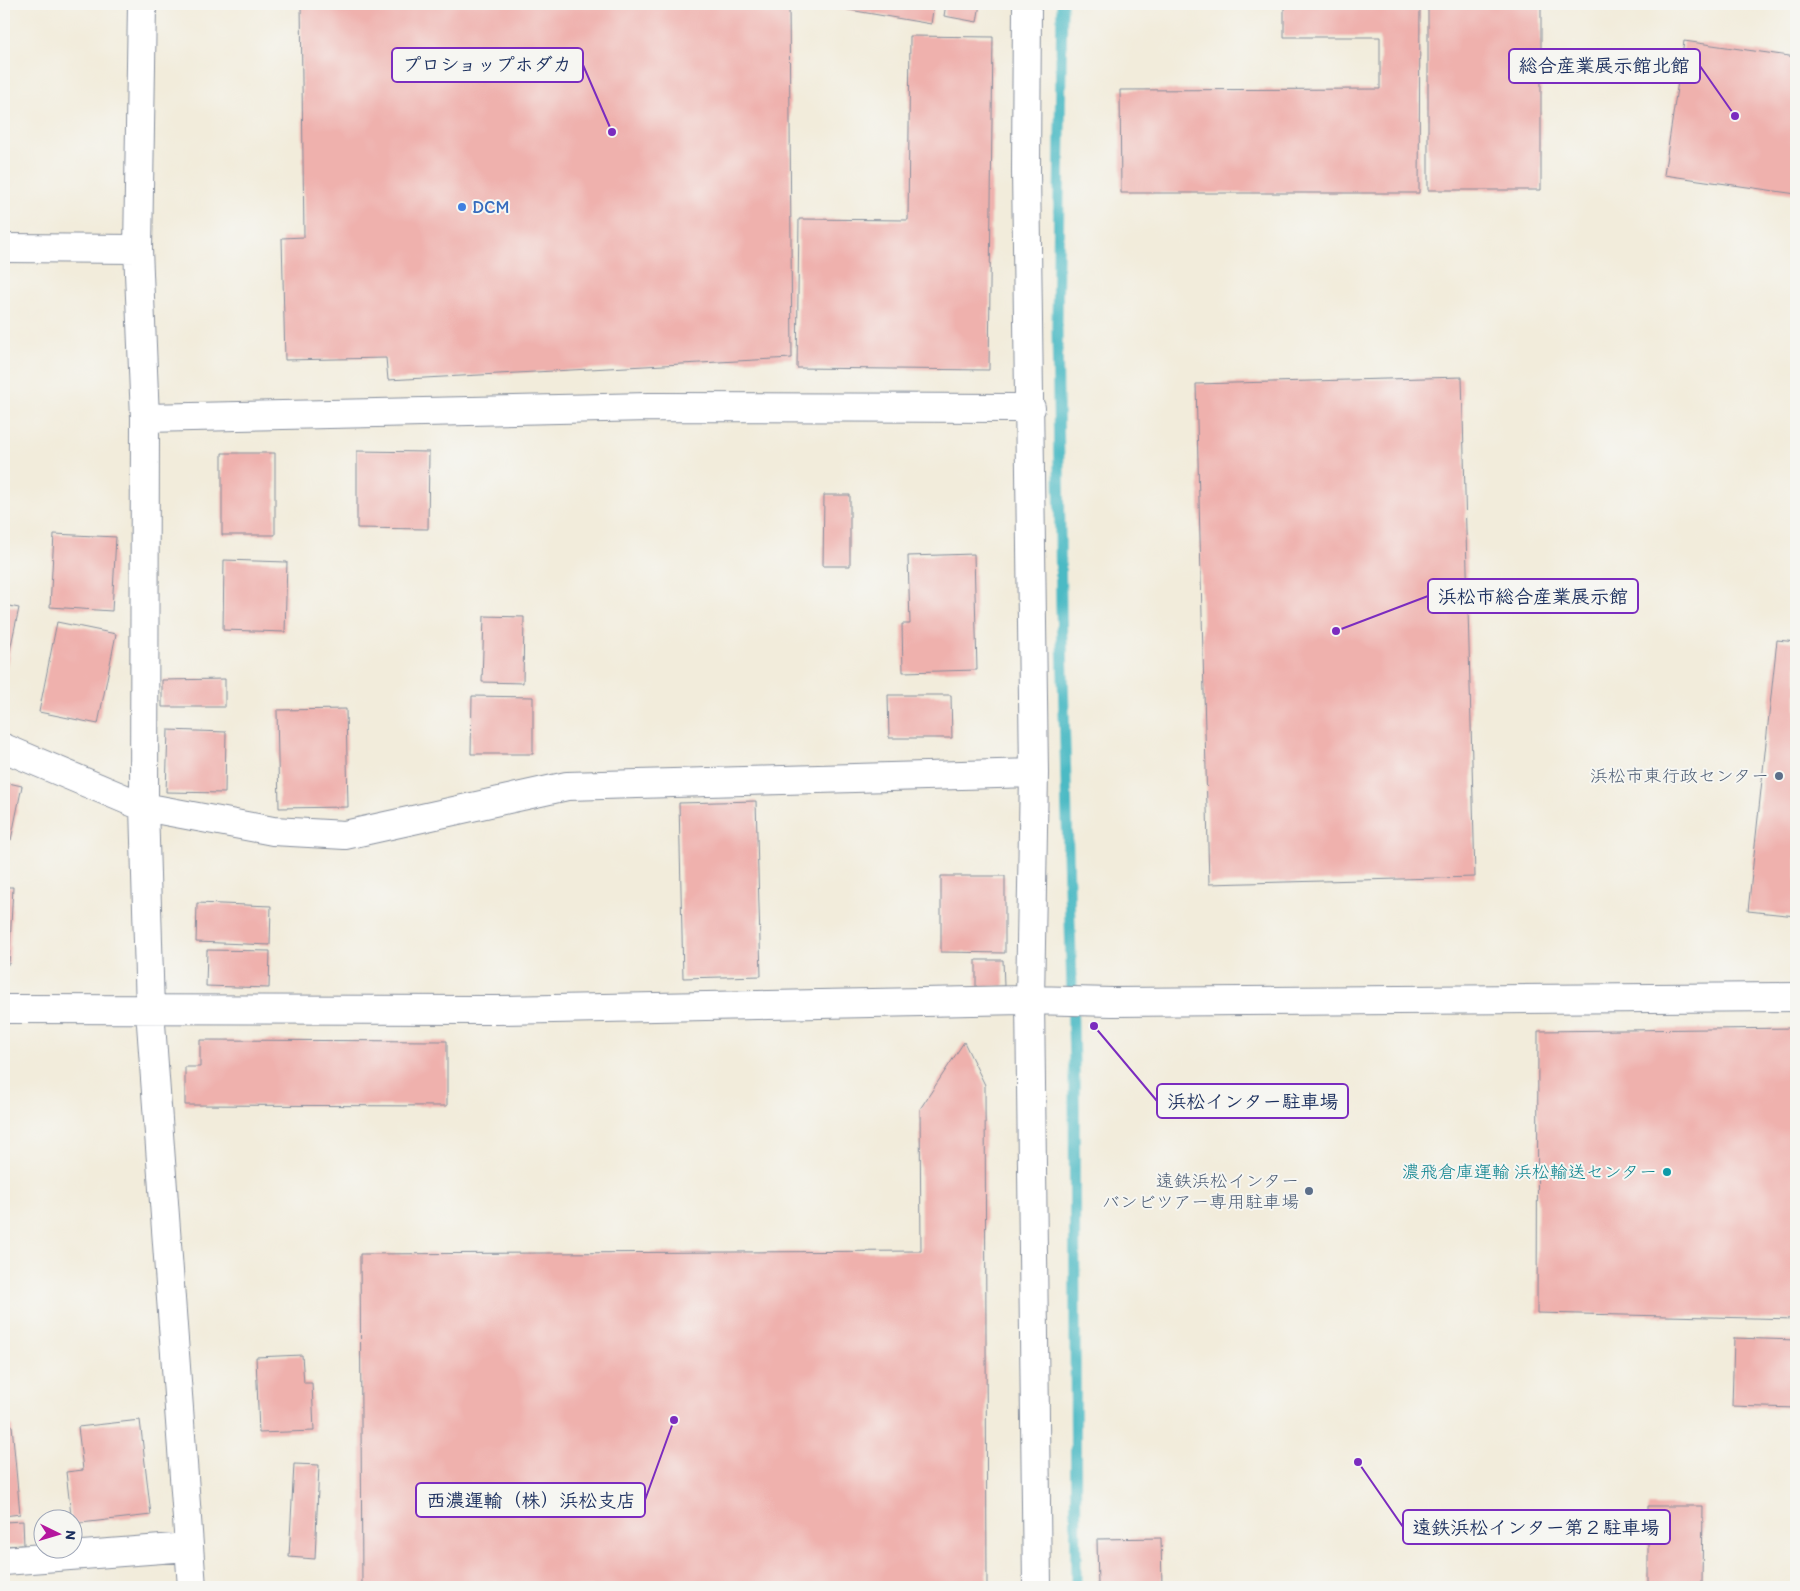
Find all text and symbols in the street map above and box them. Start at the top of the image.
callout: プロショップホダカ [392,48,583,82]
callout: 総合産業展示館北館 [1509,49,1700,83]
text: プロショップホダカ [402,53,572,76]
text: 総合産業展示館北館 [1518,54,1690,77]
place label: DCM [472,196,510,218]
marker: DCM [456,201,468,213]
callout: 浜松市総合産業展示館 [1428,579,1638,613]
text: 浜松市総合産業展示館 [1438,585,1628,608]
place label: 浜松市東行政センター [1590,765,1769,787]
marker: 浜松市東行政センター [1773,770,1785,782]
callout: 浜松インター駐車場 [1157,1084,1348,1118]
text: 浜松インター駐車場 [1167,1090,1339,1113]
place label: 濃飛倉庫運輸 浜松輸送センター [1402,1161,1657,1183]
marker: 濃飛倉庫運輸 浜松輸送センター [1661,1166,1673,1178]
place label: 遠鉄浜松インター バンビツアー専用駐車場 [1102,1170,1299,1213]
marker: 遠鉄浜松インター バンビツアー専用駐車場 [1303,1185,1315,1197]
callout: 西濃運輸（株）浜松支店 [416,1483,645,1517]
text: 西濃運輸（株）浜松支店 [426,1489,636,1512]
north arrow [32,1508,82,1558]
callout: 遠鉄浜松インター第２駐車場 [1403,1510,1670,1544]
text: 遠鉄浜松インター第２駐車場 [1412,1516,1660,1539]
text: N [62,1530,79,1541]

